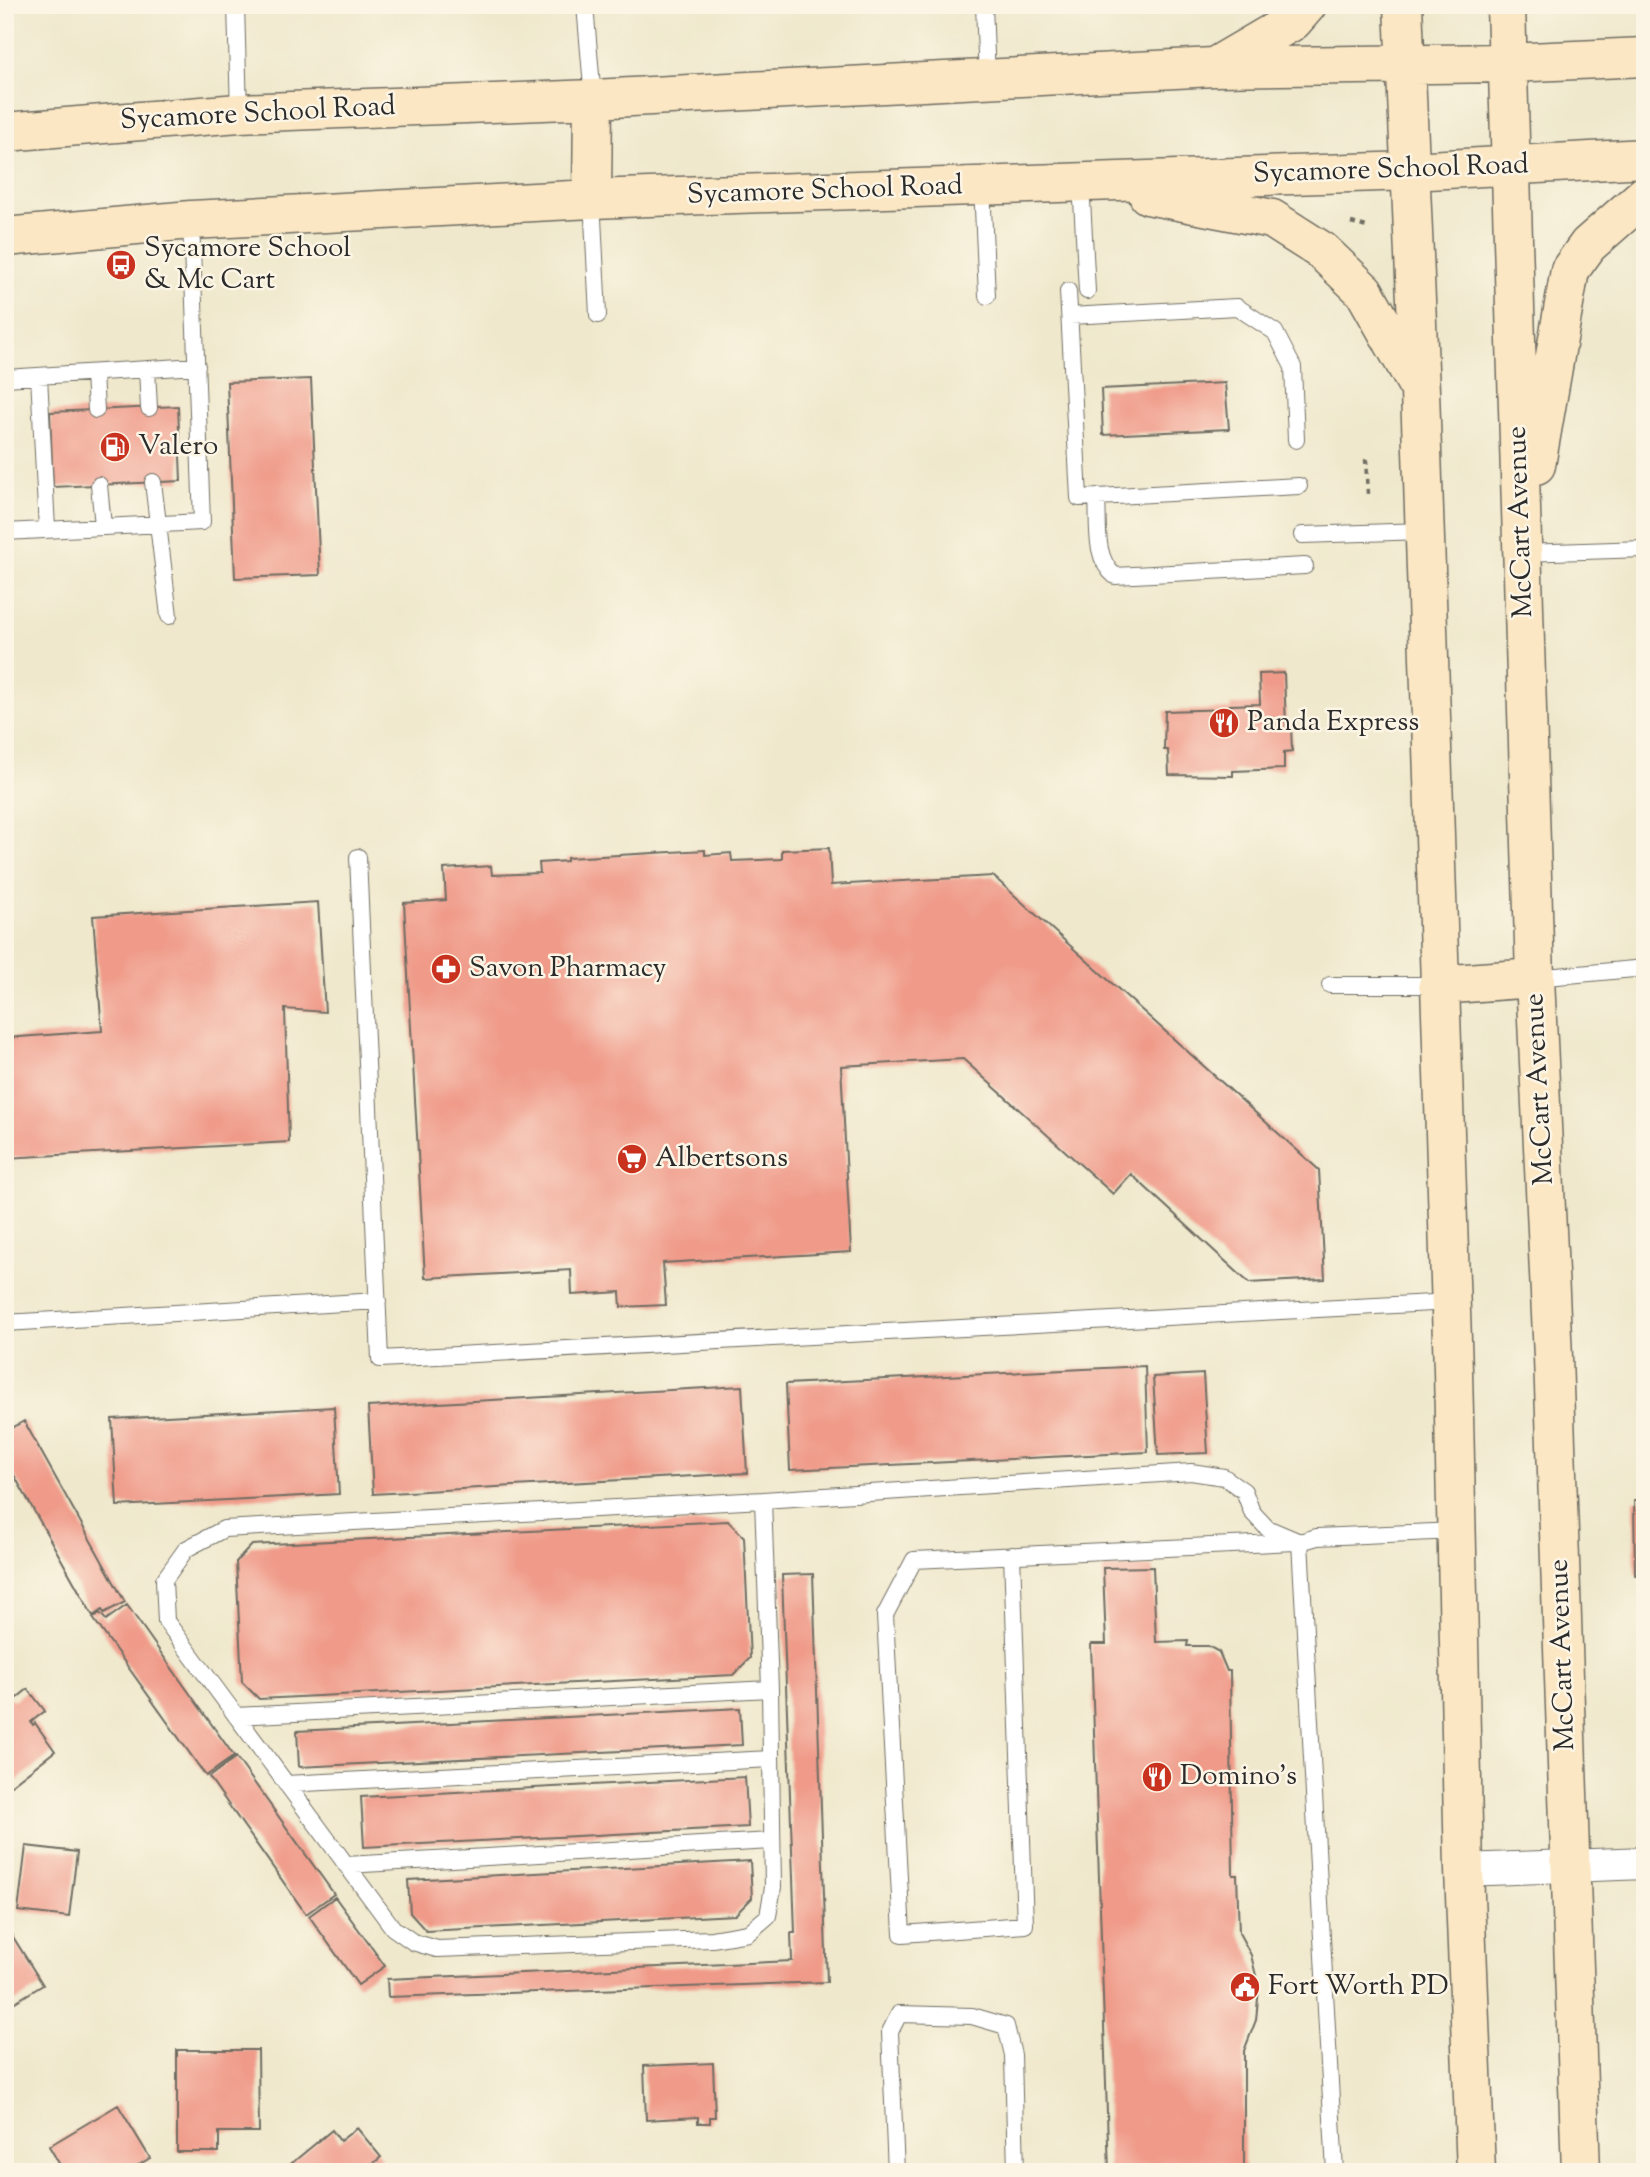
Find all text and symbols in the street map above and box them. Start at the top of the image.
street label: Sycamore School Road [119,87,397,141]
street label: Sycamore School Road [1252,145,1530,195]
street label: Sycamore School Road [686,166,964,216]
place label: Sycamore School & Mc Cart [144,229,351,301]
bus stop icon: Sycamore School & Mc Cart [104,248,138,282]
street label: McCart Avenue [1498,425,1544,619]
place label: Valero [138,427,218,467]
fuel station icon: Valero [98,430,132,464]
place label: Panda Express [1247,703,1419,743]
restaurant icon: Panda Express [1207,706,1241,740]
place label: Savon Pharmacy [469,949,667,989]
pharmacy icon: Savon Pharmacy [429,952,463,986]
street label: McCart Avenue [1515,992,1565,1186]
place label: Albertsons [655,1139,788,1179]
supermarket icon: Albertsons [615,1142,649,1176]
street label: McCart Avenue [1540,1558,1586,1752]
place label: Domino's [1180,1757,1297,1797]
restaurant icon: Domino's [1140,1760,1174,1794]
place label: Fort Worth PD [1268,1967,1449,2007]
public building icon: Fort Worth PD [1228,1970,1262,2004]

